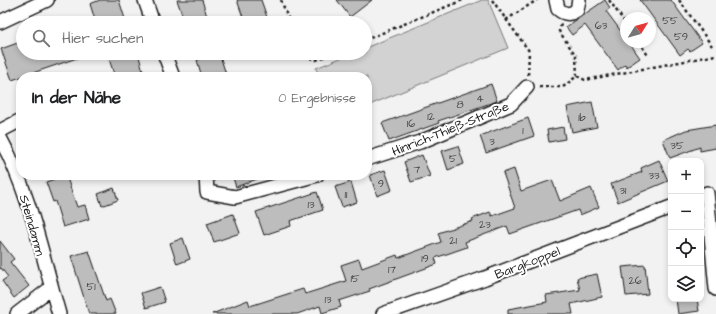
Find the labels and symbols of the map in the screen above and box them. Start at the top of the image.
north arrow [620,12,656,48]
house number: 55 [662,13,678,28]
house number: 63 [595,18,608,33]
house number: 59 [674,29,688,44]
house number: 4 [476,91,484,106]
street label: Hinrich-Thieß-Straße [389,97,512,161]
house number: 8 [456,97,464,112]
house number: 12 [427,109,436,124]
house number: 1b [578,110,586,125]
house number: 16 [407,116,415,131]
house number: 1 [522,123,524,138]
house number: 3 [489,134,495,149]
house number: 35 [670,138,684,153]
house number: 5 [449,151,457,166]
house number: 7 [414,162,421,177]
house number: 33 [648,168,660,183]
house number: 9 [378,176,384,191]
house number: 31 [619,183,627,198]
house number: 11 [345,187,348,202]
street label: Steindamm [15,193,50,259]
house number: 13 [307,197,315,212]
house number: 23 [479,217,491,232]
house number: 21 [449,233,457,248]
street label: Bargkoppel [492,242,563,285]
house number: 19 [421,251,429,266]
house number: 17 [388,262,396,277]
house number: 15 [350,271,360,286]
house number: 26 [628,273,642,288]
house number: 51 [86,279,96,294]
house number: 13 [324,292,332,307]

